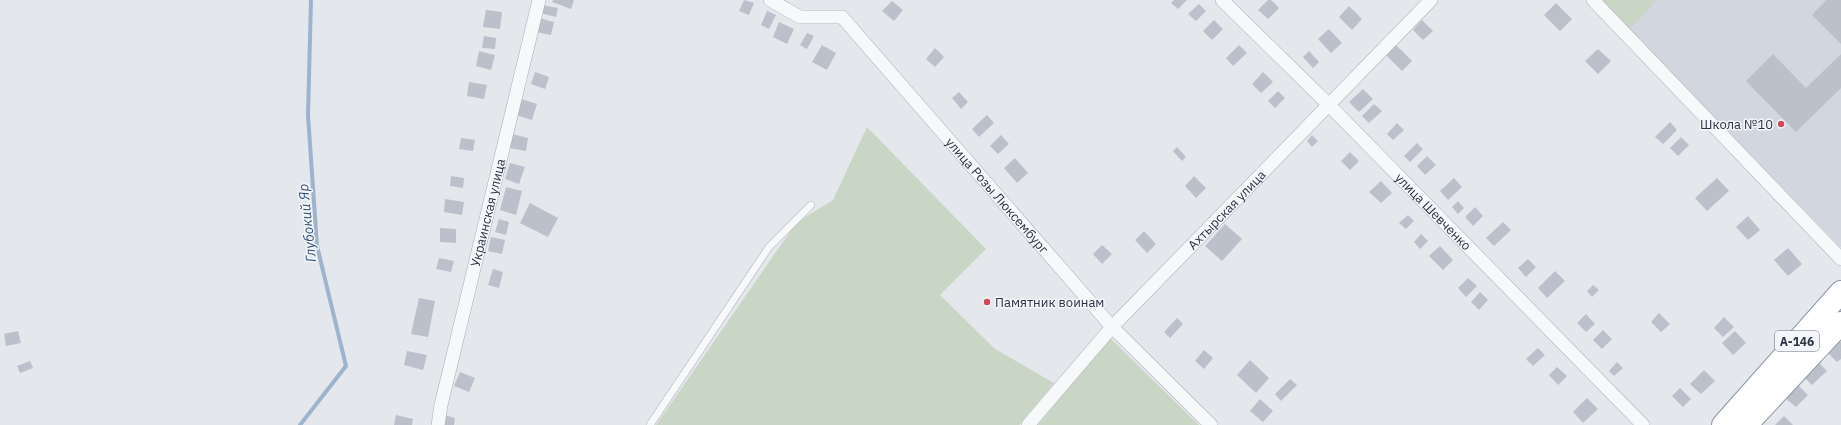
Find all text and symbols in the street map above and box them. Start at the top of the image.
place label: Школа №10 [1700,116,1773,133]
marker: Школа №10 [1776,119,1786,129]
street label: улица Розы Люксембург [942,134,1053,257]
street label: Украинская улица [466,157,509,269]
street label: Ахтырская улица [1184,166,1269,253]
street label: улица Шевченко [1392,169,1475,254]
water label: Глубокий Яр [294,183,320,263]
place label: Памятник воинам [995,294,1104,311]
marker: Памятник воинам [982,297,992,307]
road number: А-146 [1775,331,1819,351]

